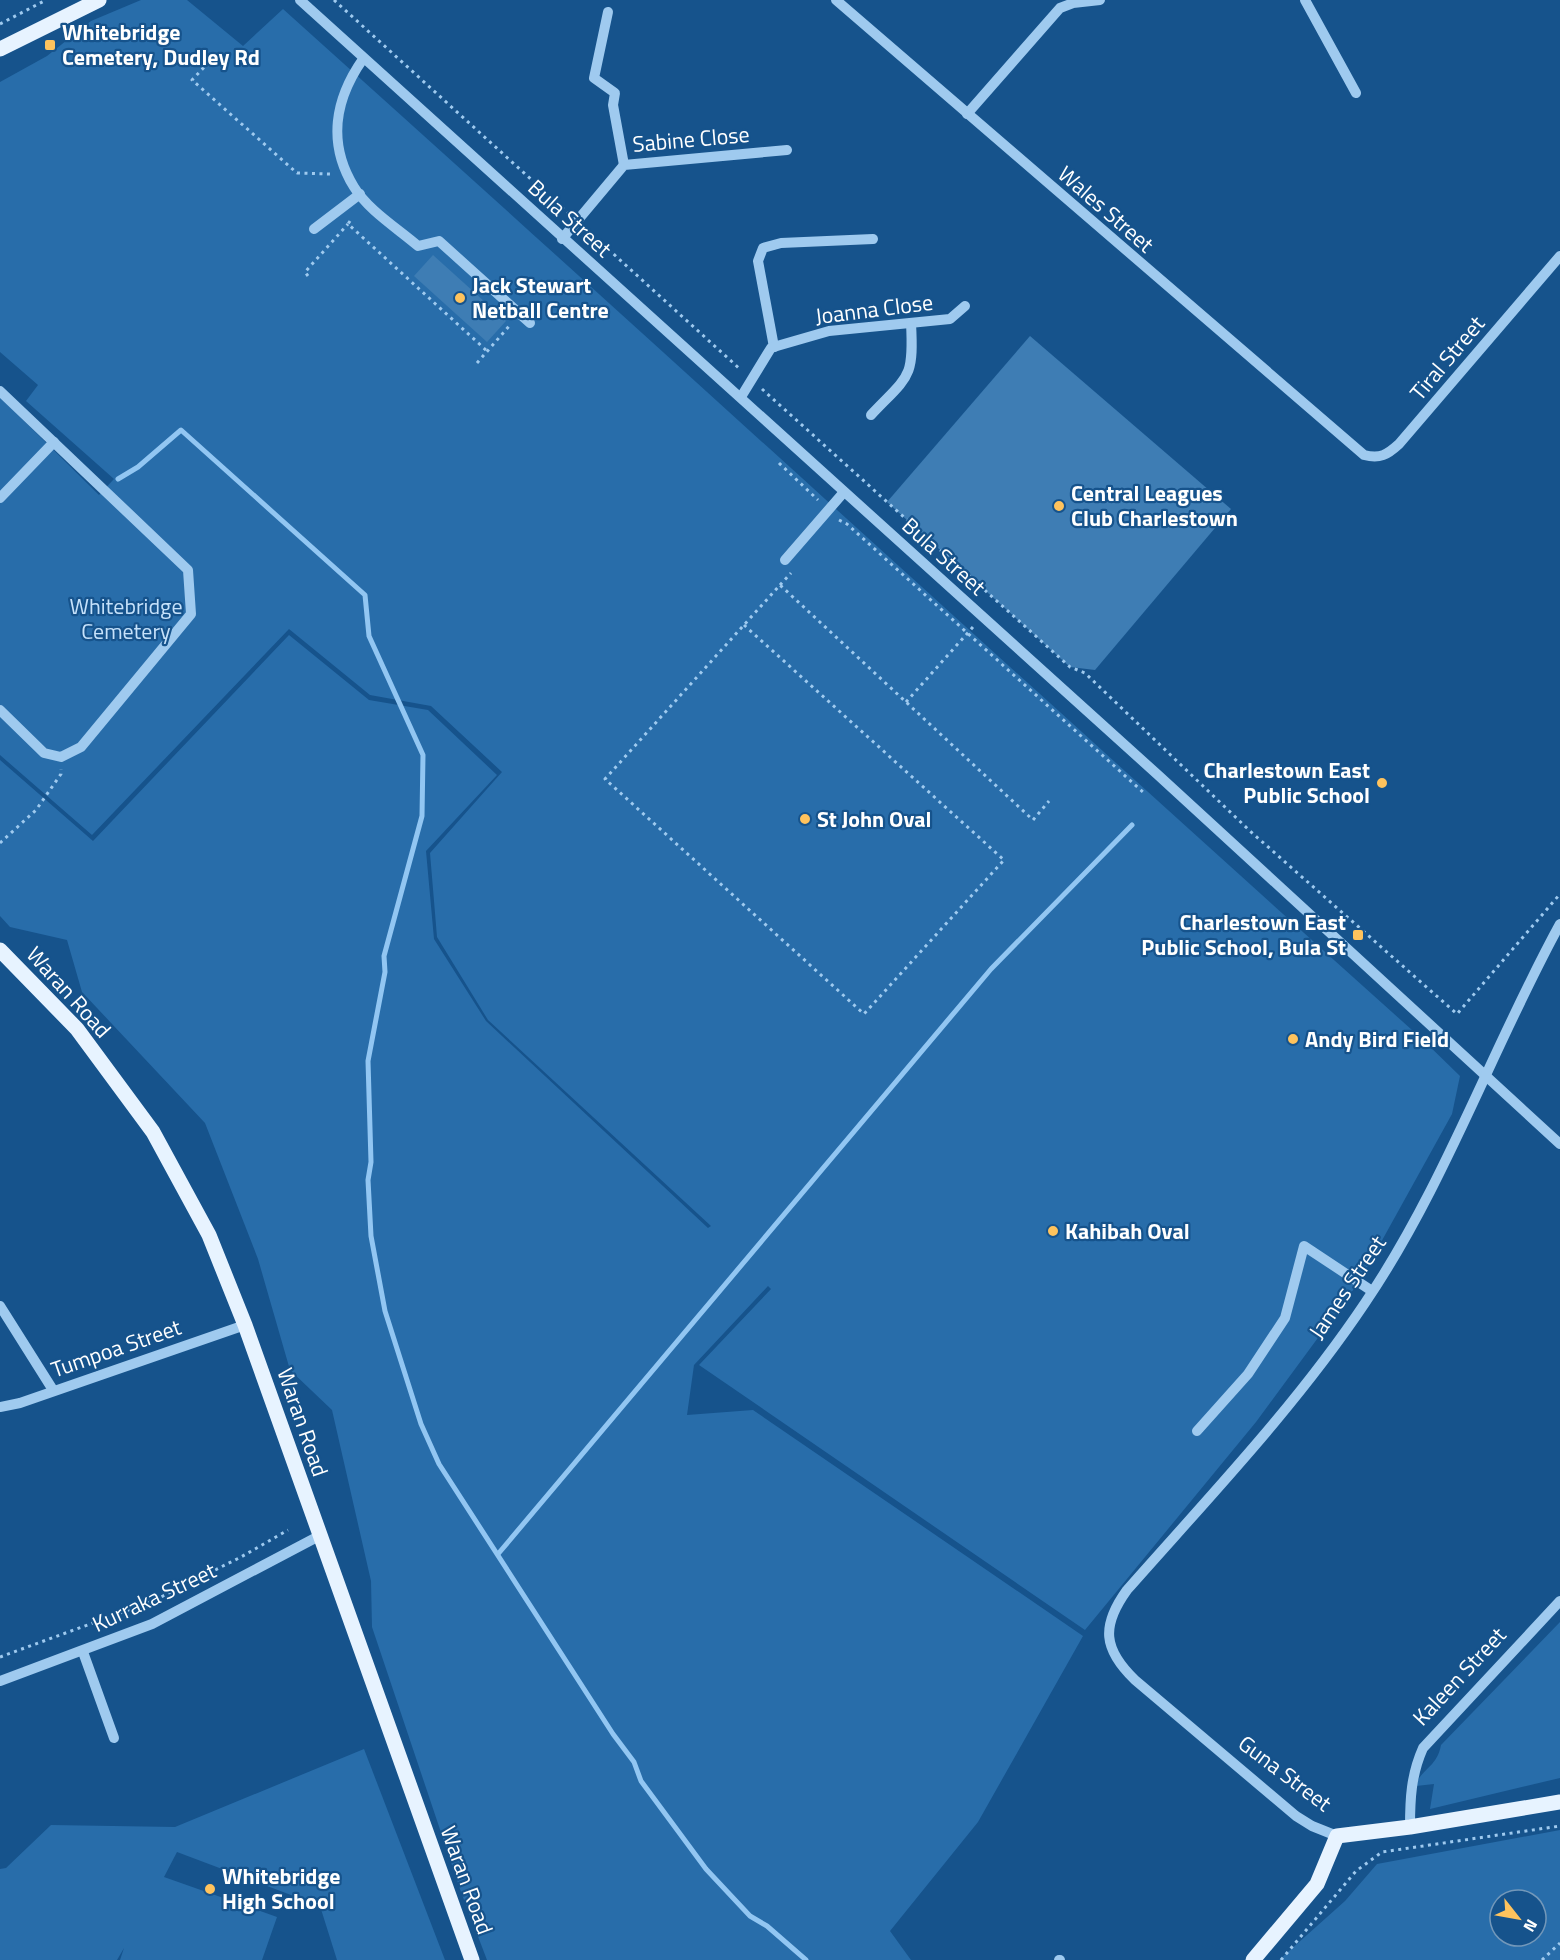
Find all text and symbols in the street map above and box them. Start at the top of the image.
place label: Whitebridge Cemetery, Dudley Rd [62,15,260,74]
marker: Whitebridge Cemetery, Dudley Rd [43,38,57,52]
street label: Sabine Close [631,117,751,161]
street label: Wales Street [1050,157,1162,261]
street label: Bula Street [520,171,620,265]
place label: Jack Stewart Netball Centre [472,268,609,327]
street label: Joanna Close [813,285,935,333]
marker: Jack Stewart Netball Centre [453,291,467,305]
street label: Tiral Street [1401,308,1493,408]
place label: Central Leagues Club Charlestown [1071,476,1238,535]
marker: Central Leagues Club Charlestown [1052,499,1066,513]
street label: Bula Street [894,509,994,603]
park label: Whitebridge Cemetery [69,589,183,648]
place label: Charlestown East Public School [1203,753,1370,812]
marker: Charlestown East Public School [1375,776,1389,790]
place label: St John Oval [817,802,931,836]
marker: St John Oval [798,812,812,826]
place label: Charlestown East Public School, Bula St [1141,905,1346,964]
marker: Charlestown East Public School, Bula St [1351,928,1365,942]
street label: Waran Road [19,939,119,1045]
place label: Andy Bird Field [1305,1022,1449,1056]
marker: Andy Bird Field [1286,1032,1300,1046]
place label: Kahibah Oval [1065,1214,1190,1248]
marker: Kahibah Oval [1046,1224,1060,1238]
street label: James Street [1300,1228,1394,1346]
street label: Tumpoa Street [46,1310,186,1386]
street label: Waran Road [269,1363,337,1481]
street label: Kurraka Street [86,1553,222,1641]
street label: Kaleen Street [1404,1619,1514,1733]
street label: Guna Street [1231,1726,1339,1820]
street label: Waran Road [432,1821,502,1939]
place label: Whitebridge High School [222,1859,340,1918]
marker: Whitebridge High School [203,1882,217,1896]
north arrow [1488,1888,1548,1948]
text: N [1518,1915,1544,1937]

